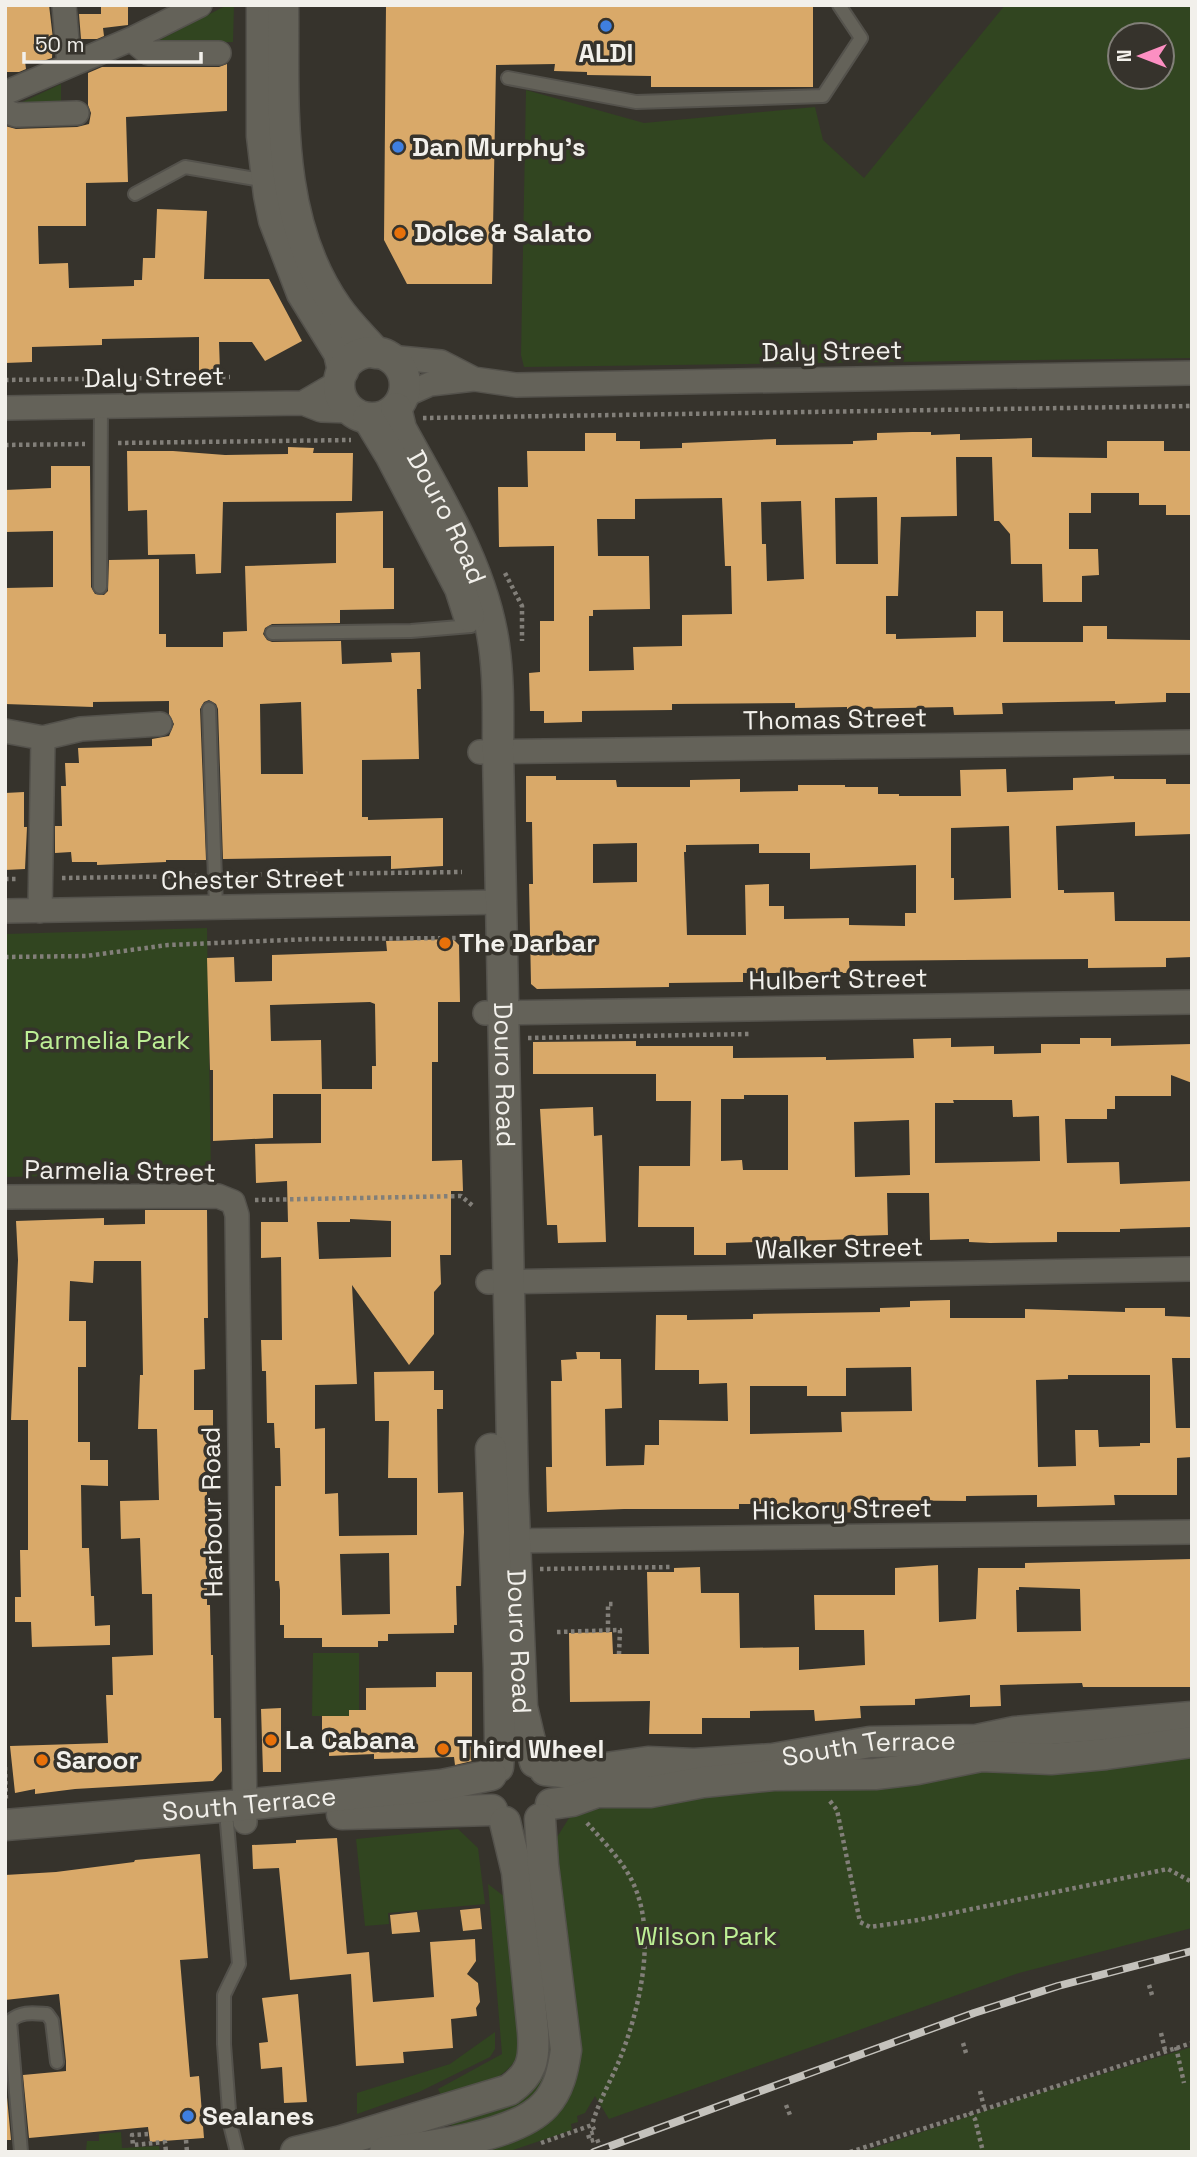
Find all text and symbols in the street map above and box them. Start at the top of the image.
marker: ALDI [598,18,614,34]
scale bar [24,21,201,65]
north arrow [1106,21,1176,91]
text: 50 m [35,31,85,58]
place label: ALDI [579,36,633,70]
text: N [1112,50,1137,62]
place label: Dan Murphy's [412,130,586,164]
marker: Dan Murphy's [390,139,406,155]
place label: Dolce & Salato [414,216,592,250]
marker: Dolce & Salato [392,225,408,241]
street label: Daly Street [761,333,903,369]
street label: Daly Street [83,359,225,395]
street label: Douro Road [399,444,494,589]
street label: Thomas Street [743,700,927,738]
street label: Chester Street [161,860,345,898]
place label: The Darbar [459,926,596,960]
marker: The Darbar [437,935,453,951]
street label: Hulbert Street [748,960,928,998]
street label: Douro Road [486,1002,523,1148]
park label: Parmelia Park [24,1023,190,1057]
street label: Parmelia Street [24,1152,216,1190]
street label: Walker Street [754,1230,924,1266]
street label: Harbour Road [194,1426,230,1598]
street label: Hickory Street [752,1490,932,1528]
street label: Douro Road [499,1568,539,1715]
place label: La Cabana [285,1723,415,1757]
street label: South Terrace [779,1723,956,1774]
marker: La Cabana [263,1732,279,1748]
place label: Third Wheel [457,1732,604,1766]
marker: Third Wheel [435,1741,451,1757]
place label: Saroor [56,1743,139,1777]
marker: Saroor [34,1752,50,1768]
street label: South Terrace [161,1779,338,1829]
park label: Wilson Park [635,1919,777,1953]
place label: Sealanes [202,2099,314,2133]
marker: Sealanes [180,2108,196,2124]

